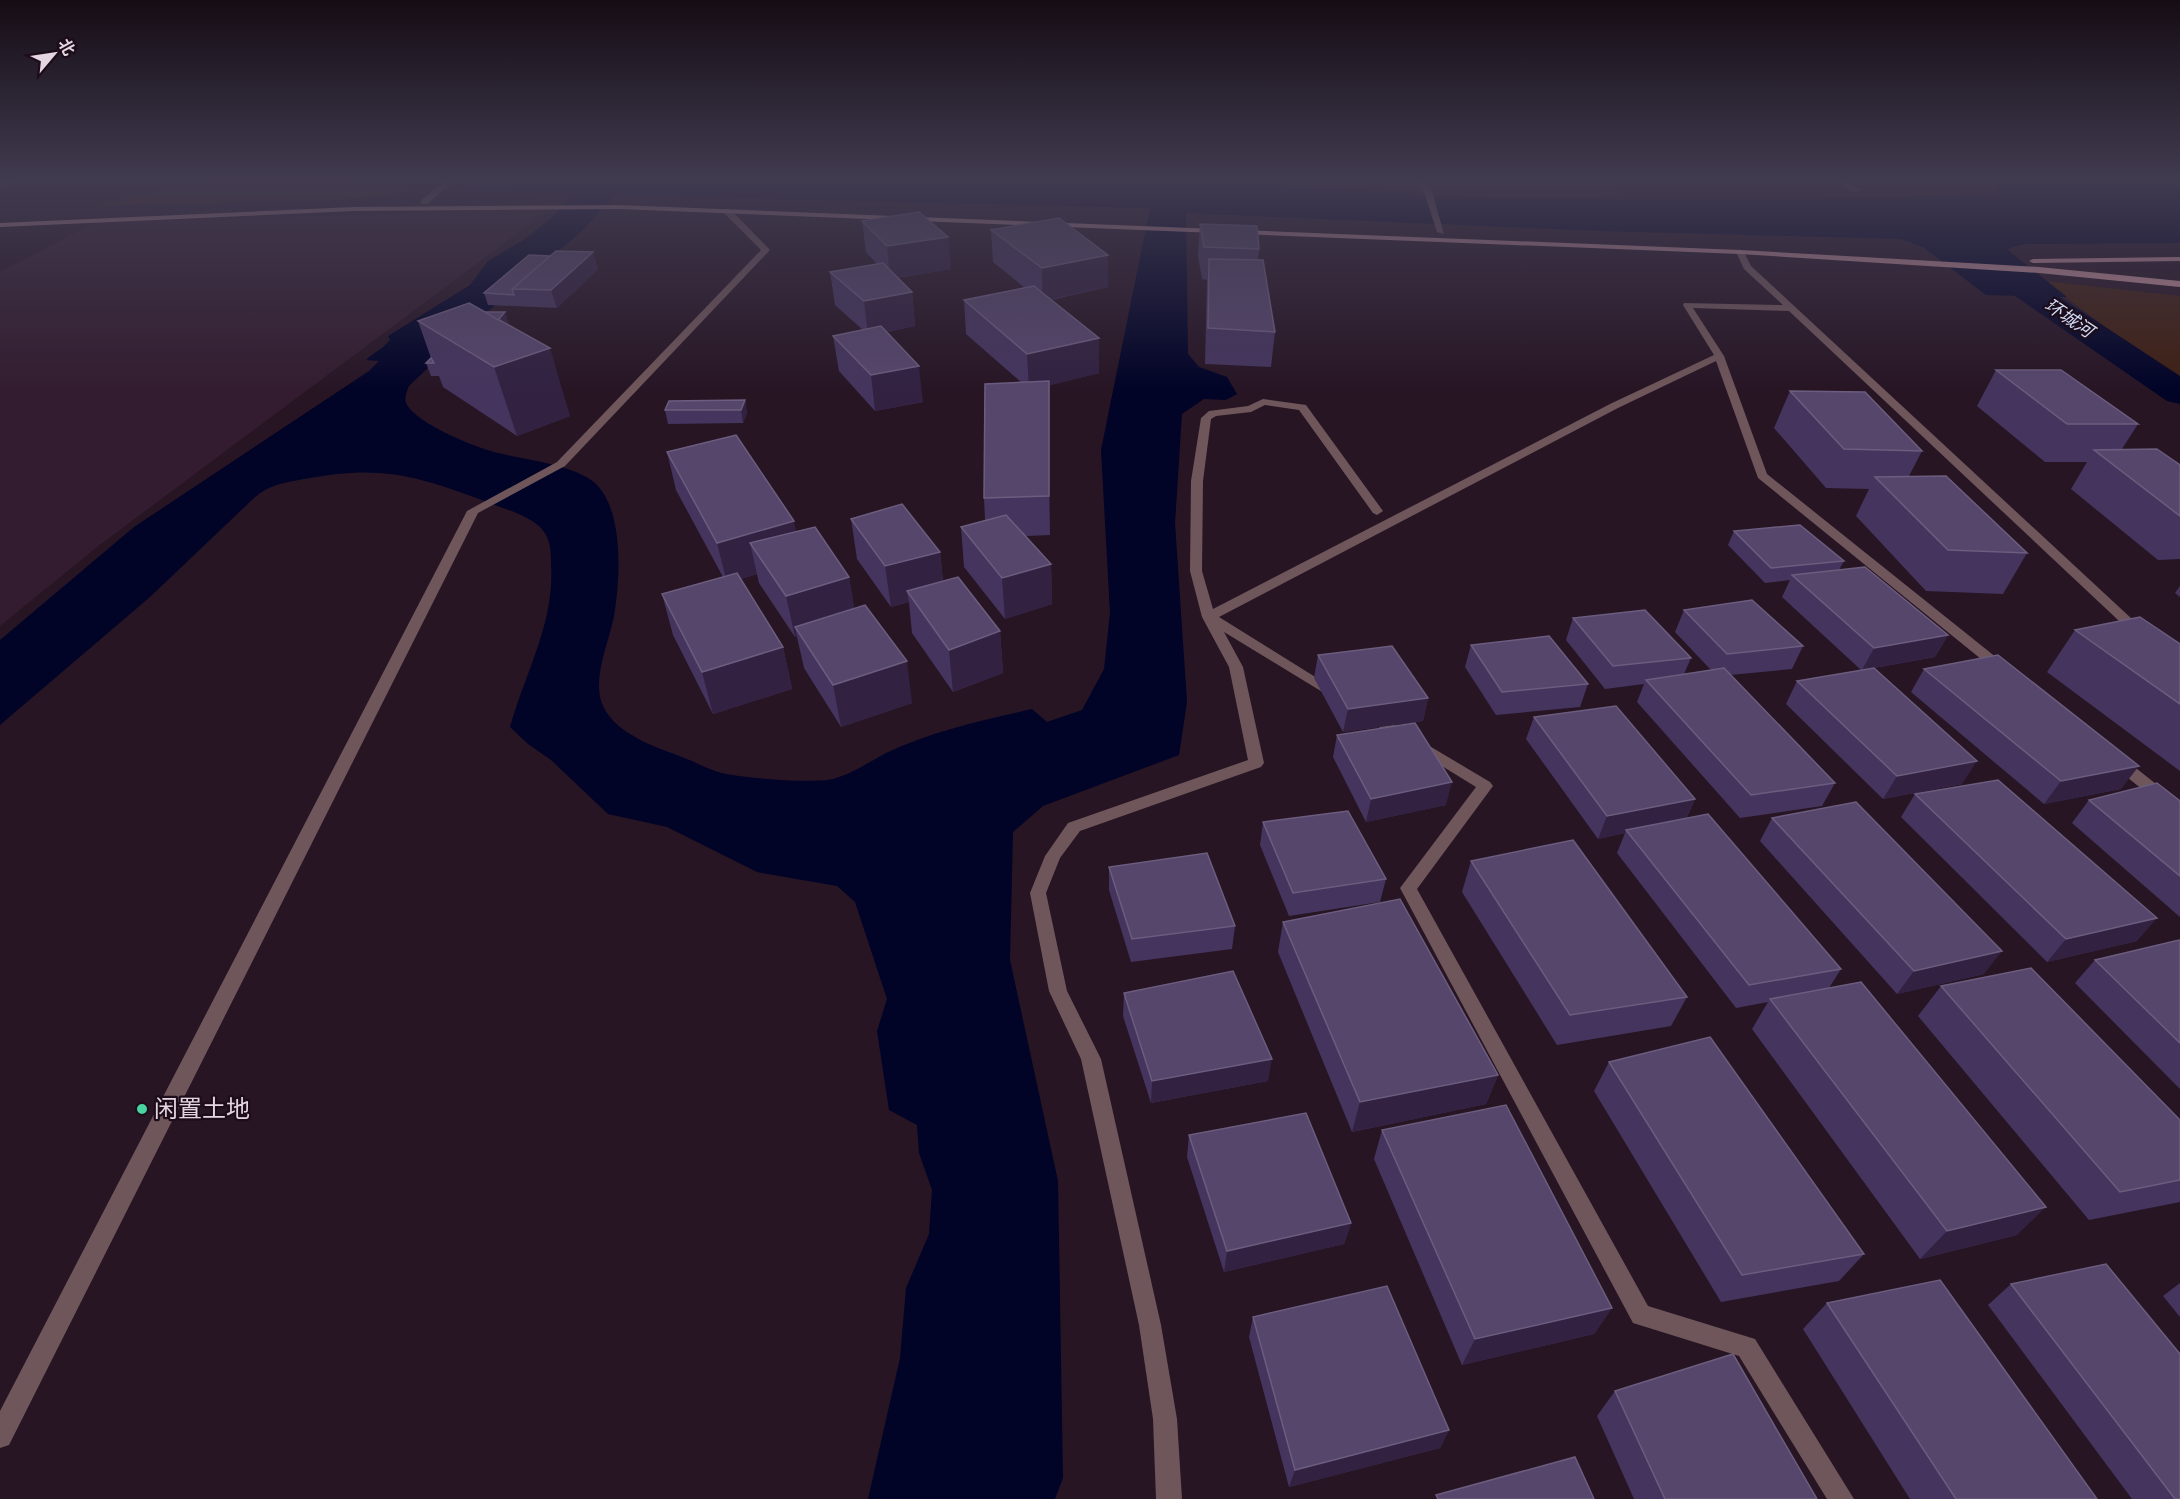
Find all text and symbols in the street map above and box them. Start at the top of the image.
north arrow [24,24,84,84]
text: 北 [54,35,79,59]
water label: 环城河 [2040,294,2100,344]
place label: 闲置土地 [154,1095,250,1123]
marker: 闲置土地 [135,1102,149,1116]

